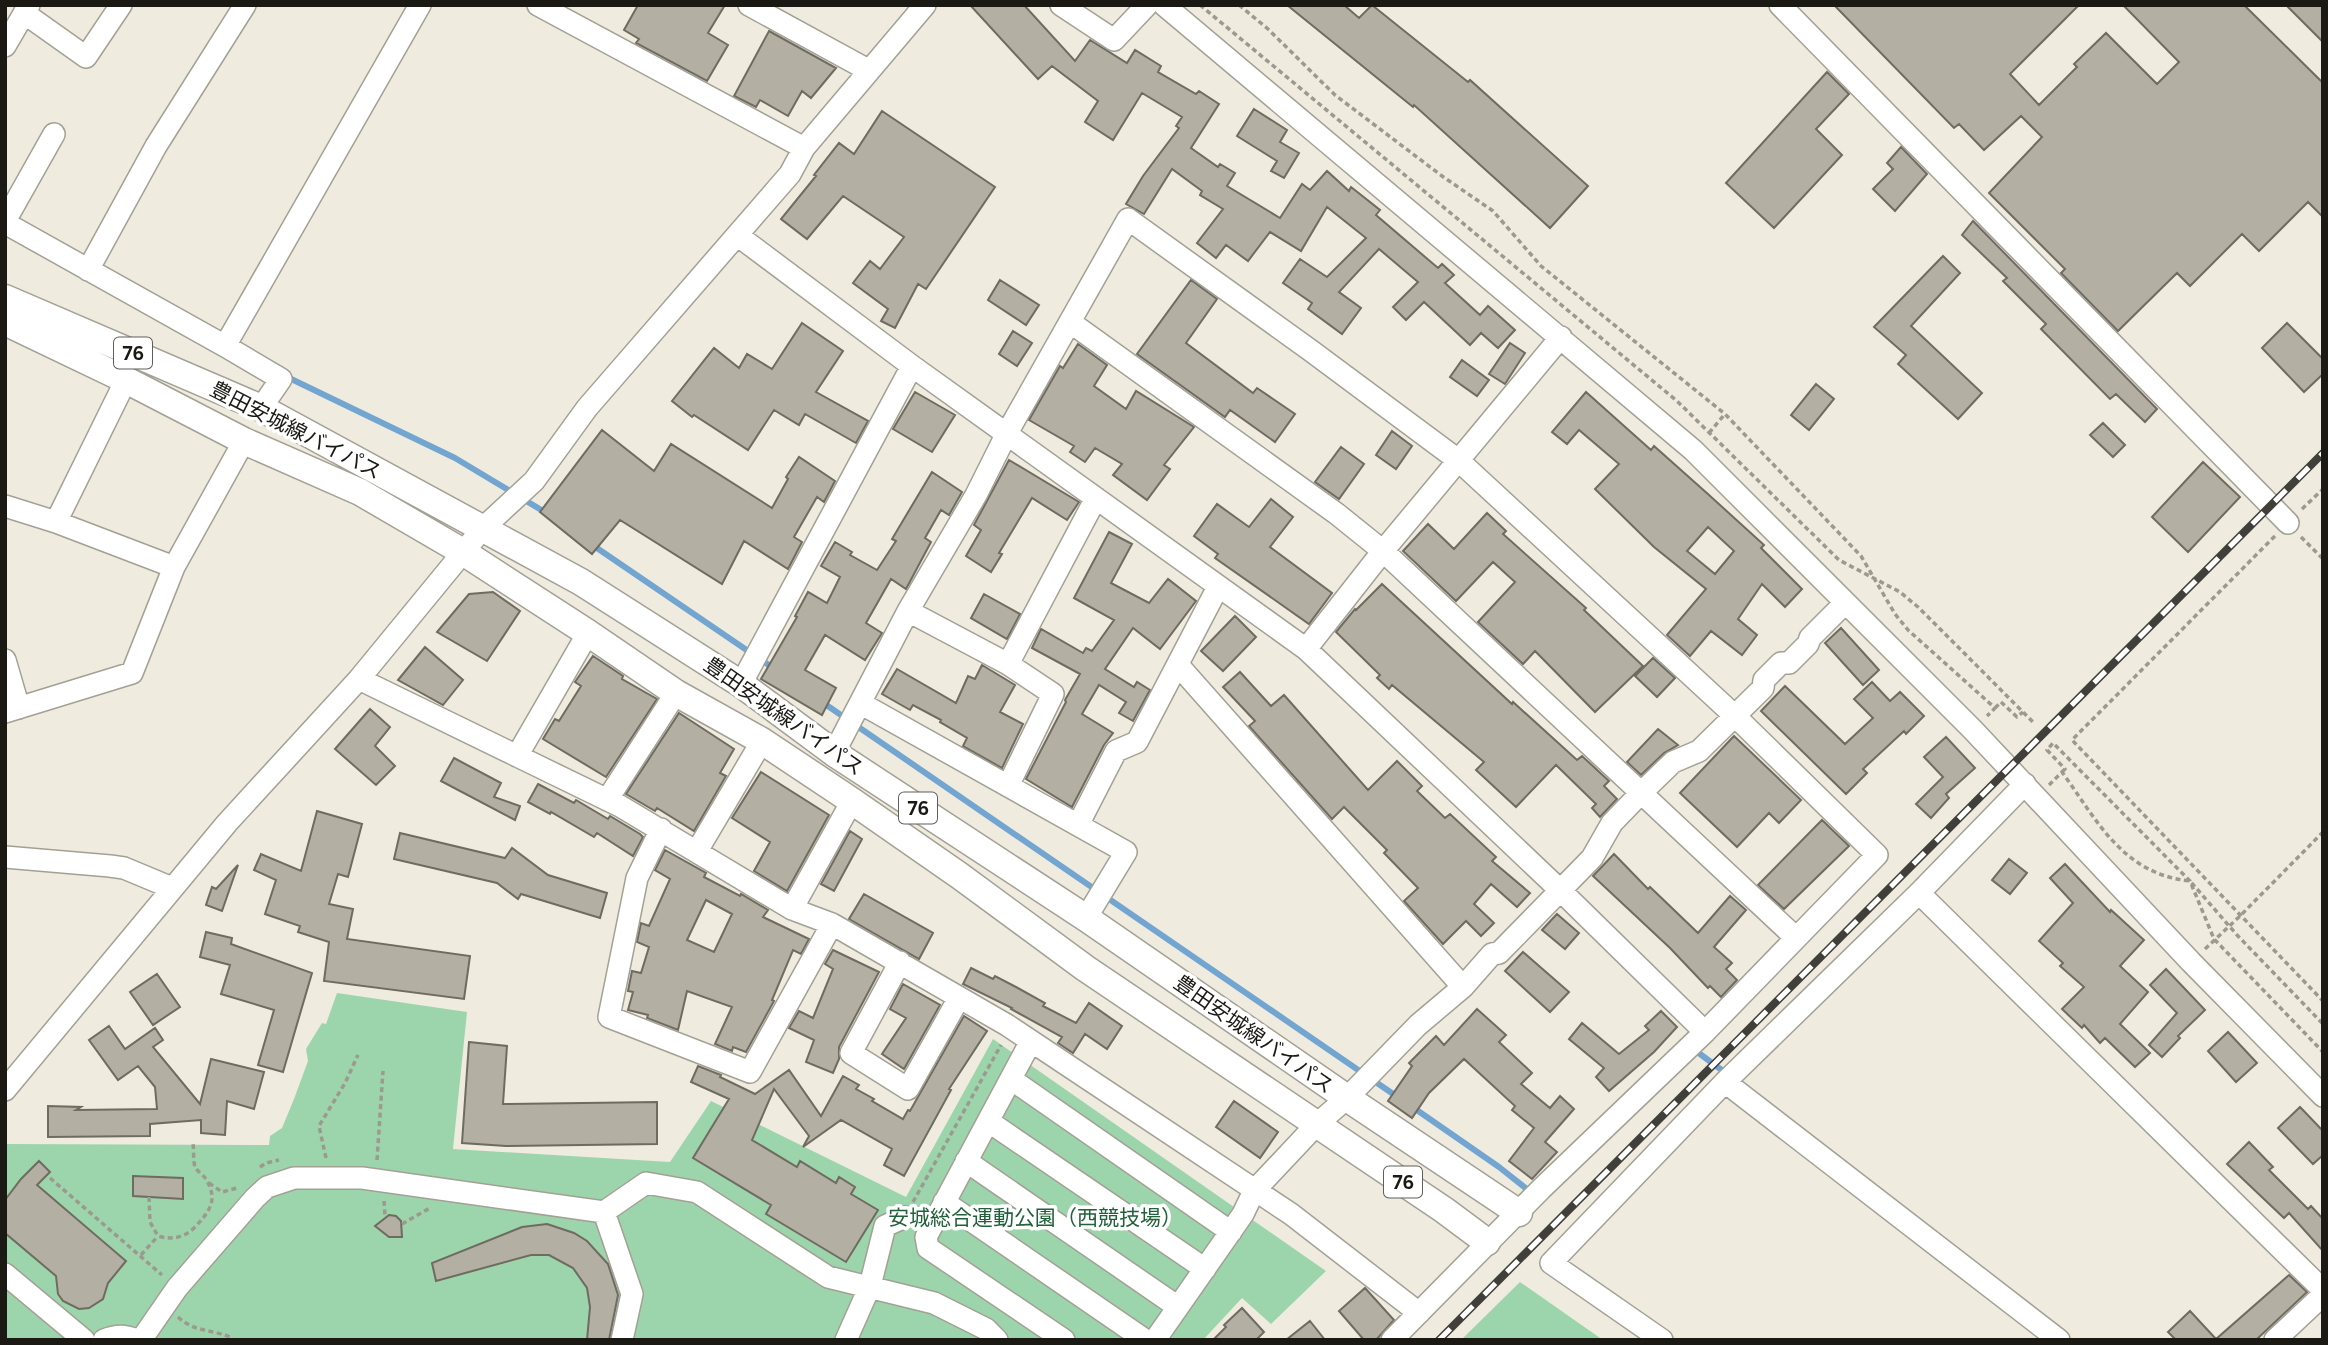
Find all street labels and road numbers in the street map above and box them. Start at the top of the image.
road number: 76 [114,338,152,368]
street label: 豊田安城線バイパス [206,376,386,484]
street label: 豊田安城線バイパス [700,652,868,780]
road number: 76 [899,792,937,824]
street label: 豊田安城線バイパス [1170,970,1338,1098]
road number: 76 [1384,1166,1422,1198]

